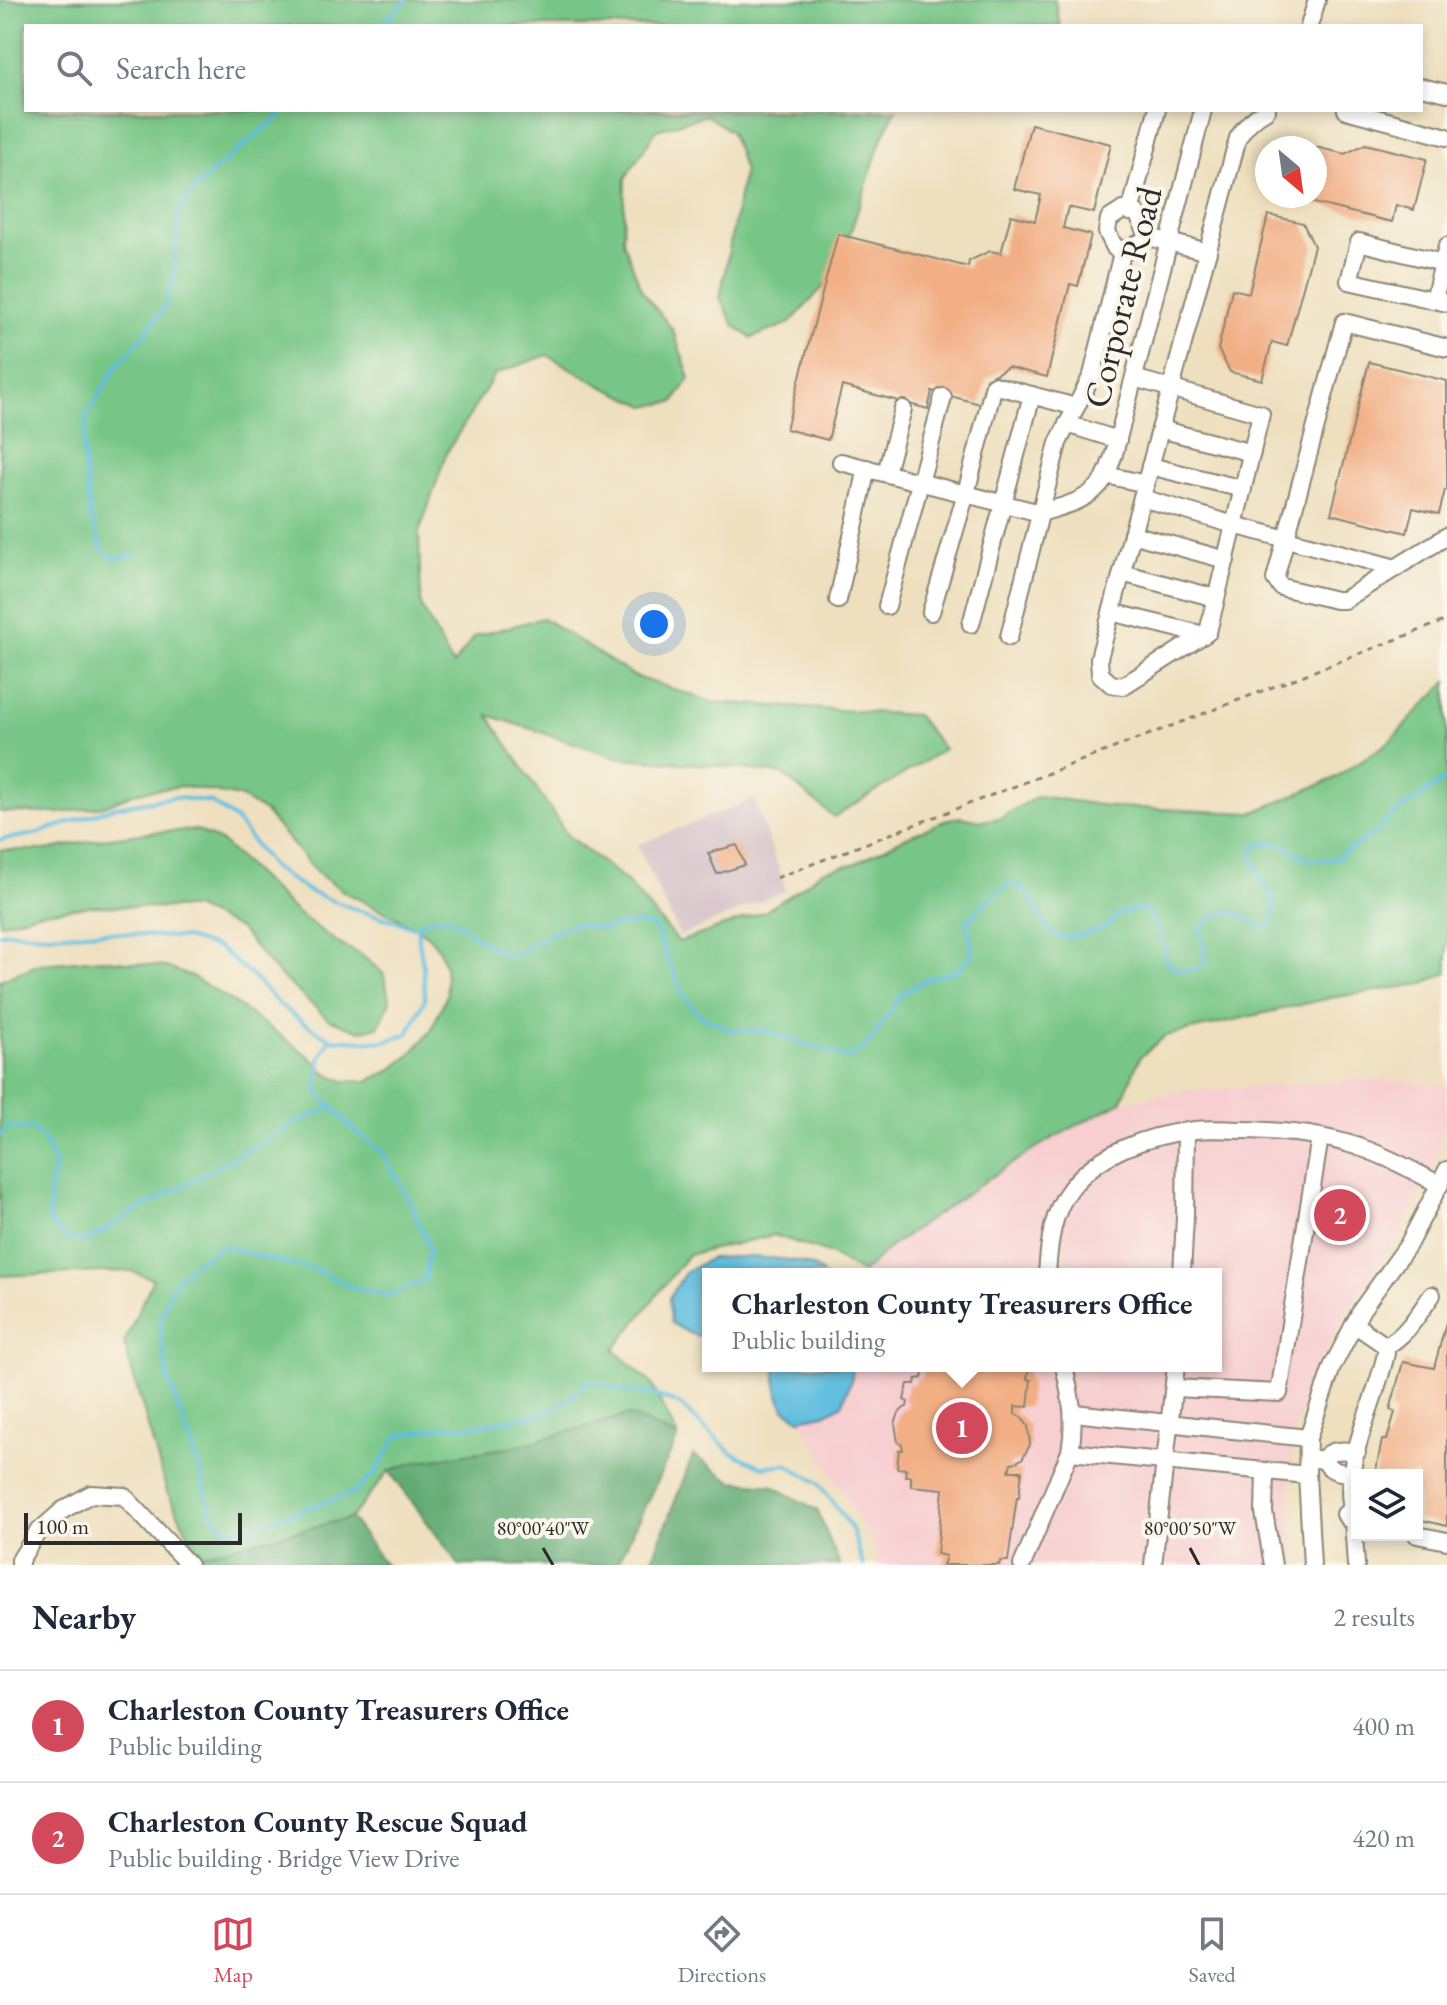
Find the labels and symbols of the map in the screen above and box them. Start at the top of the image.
north arrow [1255,136,1327,208]
street label: Corporate Road [1072,181,1173,413]
your location [634,604,674,644]
pin: 2 [1314,1185,1366,1245]
pin: 1 [936,1398,988,1458]
scale bar [24,1509,242,1545]
text: 80°00'40"W [497,1515,590,1541]
text: 80°00'50"W [1144,1515,1237,1541]

